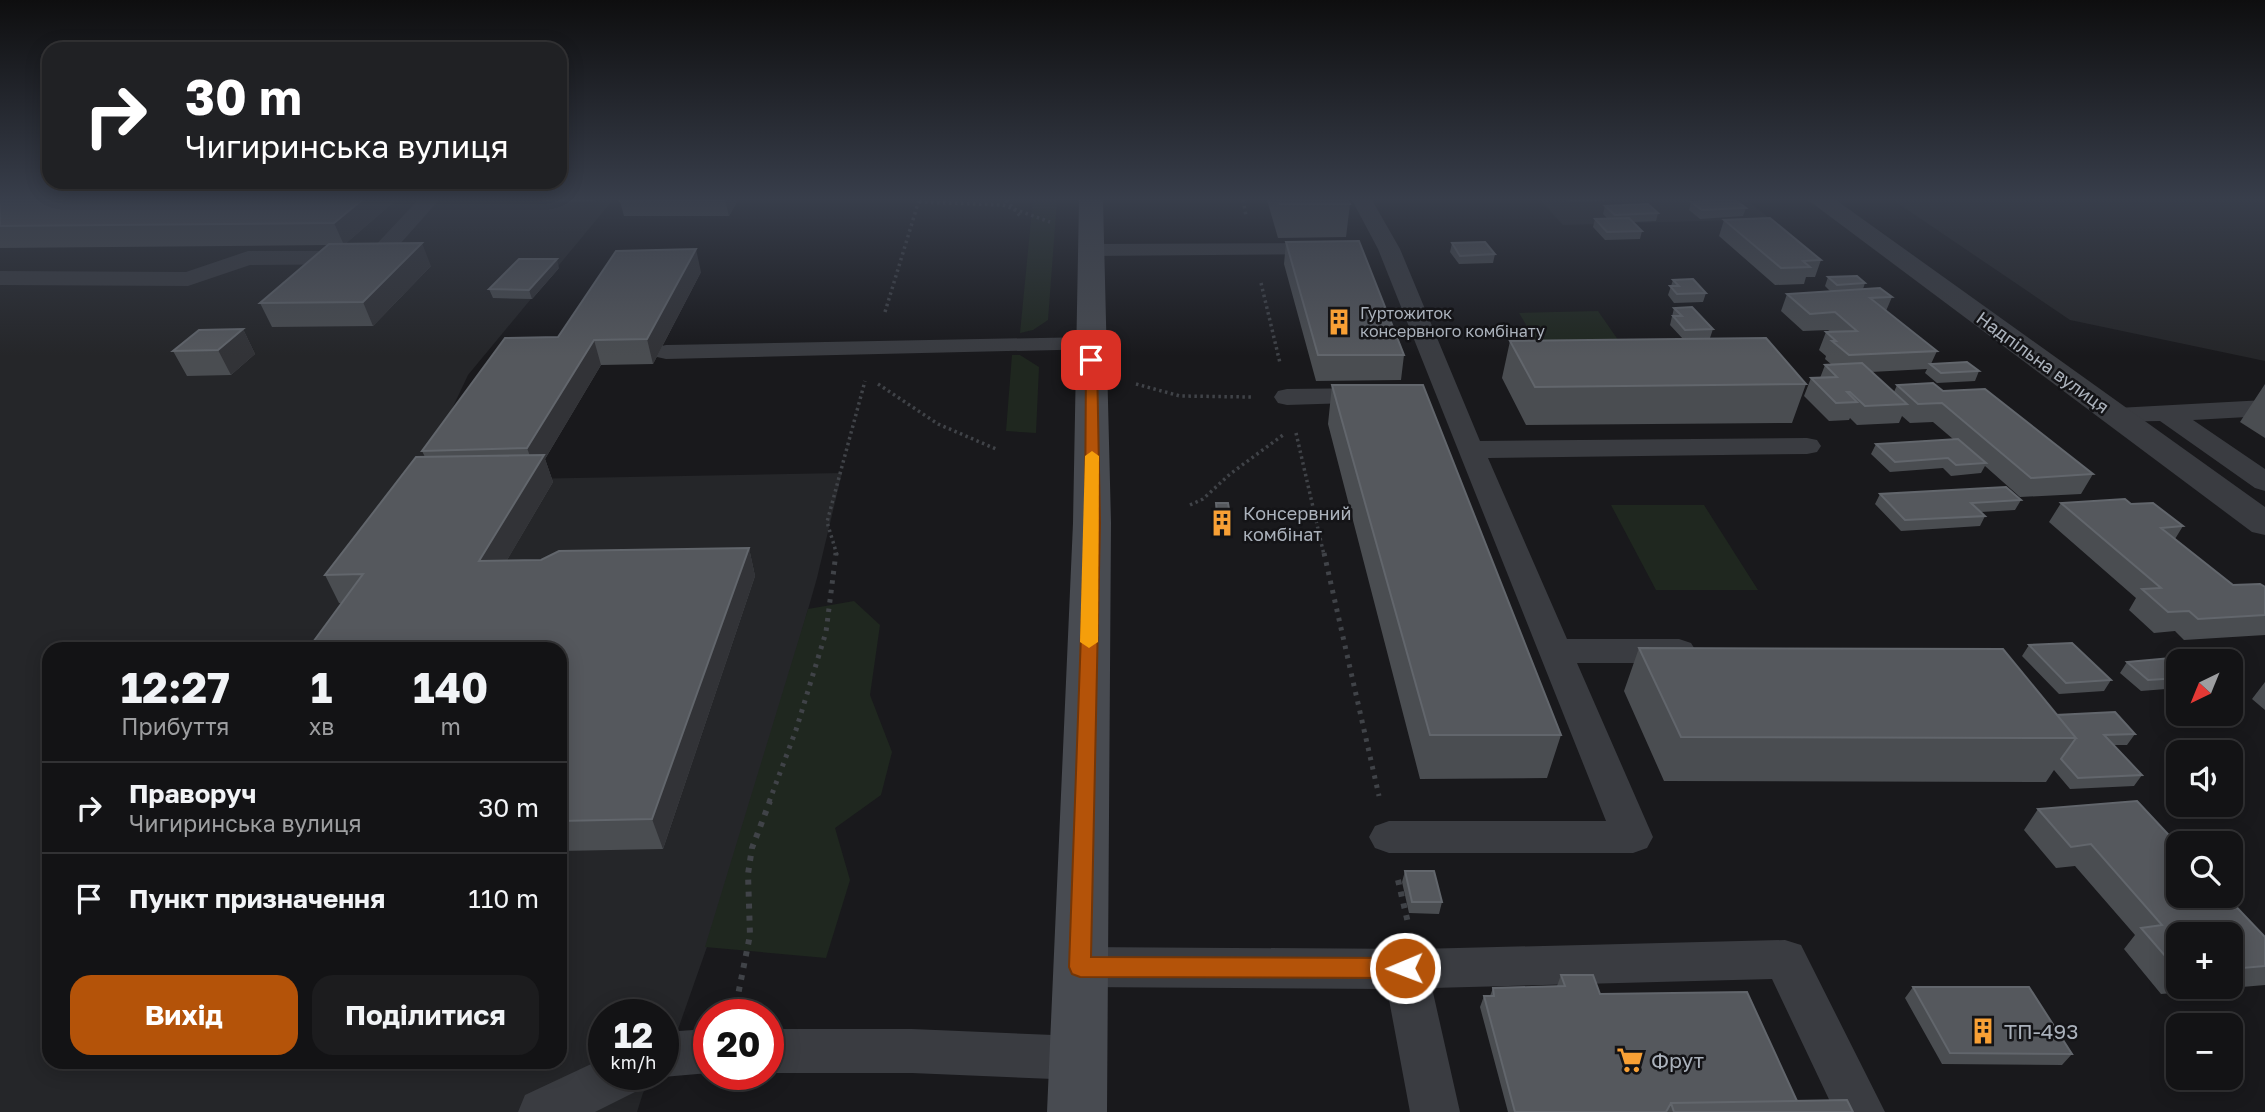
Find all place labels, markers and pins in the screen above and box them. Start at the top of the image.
place label: Гуртожиток консервного комбінату [1360,303,1545,341]
building icon: Гуртожиток консервного комбінату [1324,307,1354,337]
pin [1061,330,1121,390]
place label: Консервний комбінат [1243,502,1351,545]
building icon: Консервний комбінат [1207,508,1237,538]
building icon: ТП-493 [1968,1016,1998,1046]
place label: ТП-493 [2004,1018,2079,1044]
supermarket icon: Фрут [1615,1045,1645,1075]
place label: Фрут [1651,1047,1704,1073]

